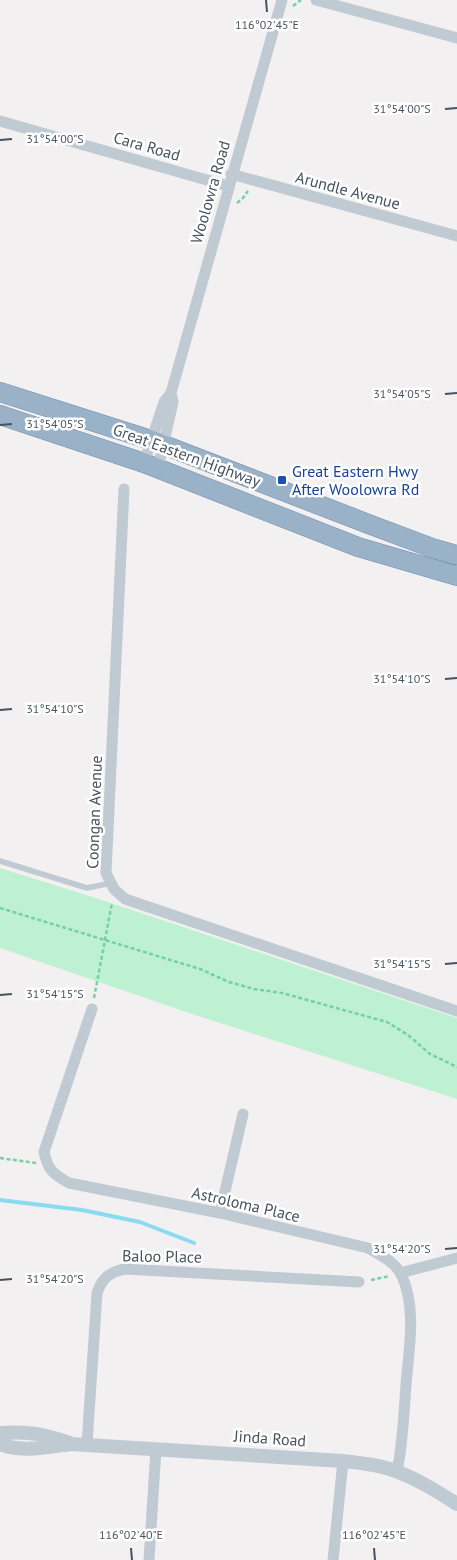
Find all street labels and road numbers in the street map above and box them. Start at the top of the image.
street label: Cara Road [111,127,183,165]
street label: Woolowra Road [186,138,234,246]
street label: Arundle Avenue [294,166,402,214]
street label: Great Eastern Highway [110,419,264,491]
street label: Coongan Avenue [82,755,106,869]
street label: Astroloma Place [190,1182,302,1226]
street label: Baloo Place [122,1245,202,1267]
street label: Jinda Road [232,1425,307,1451]

